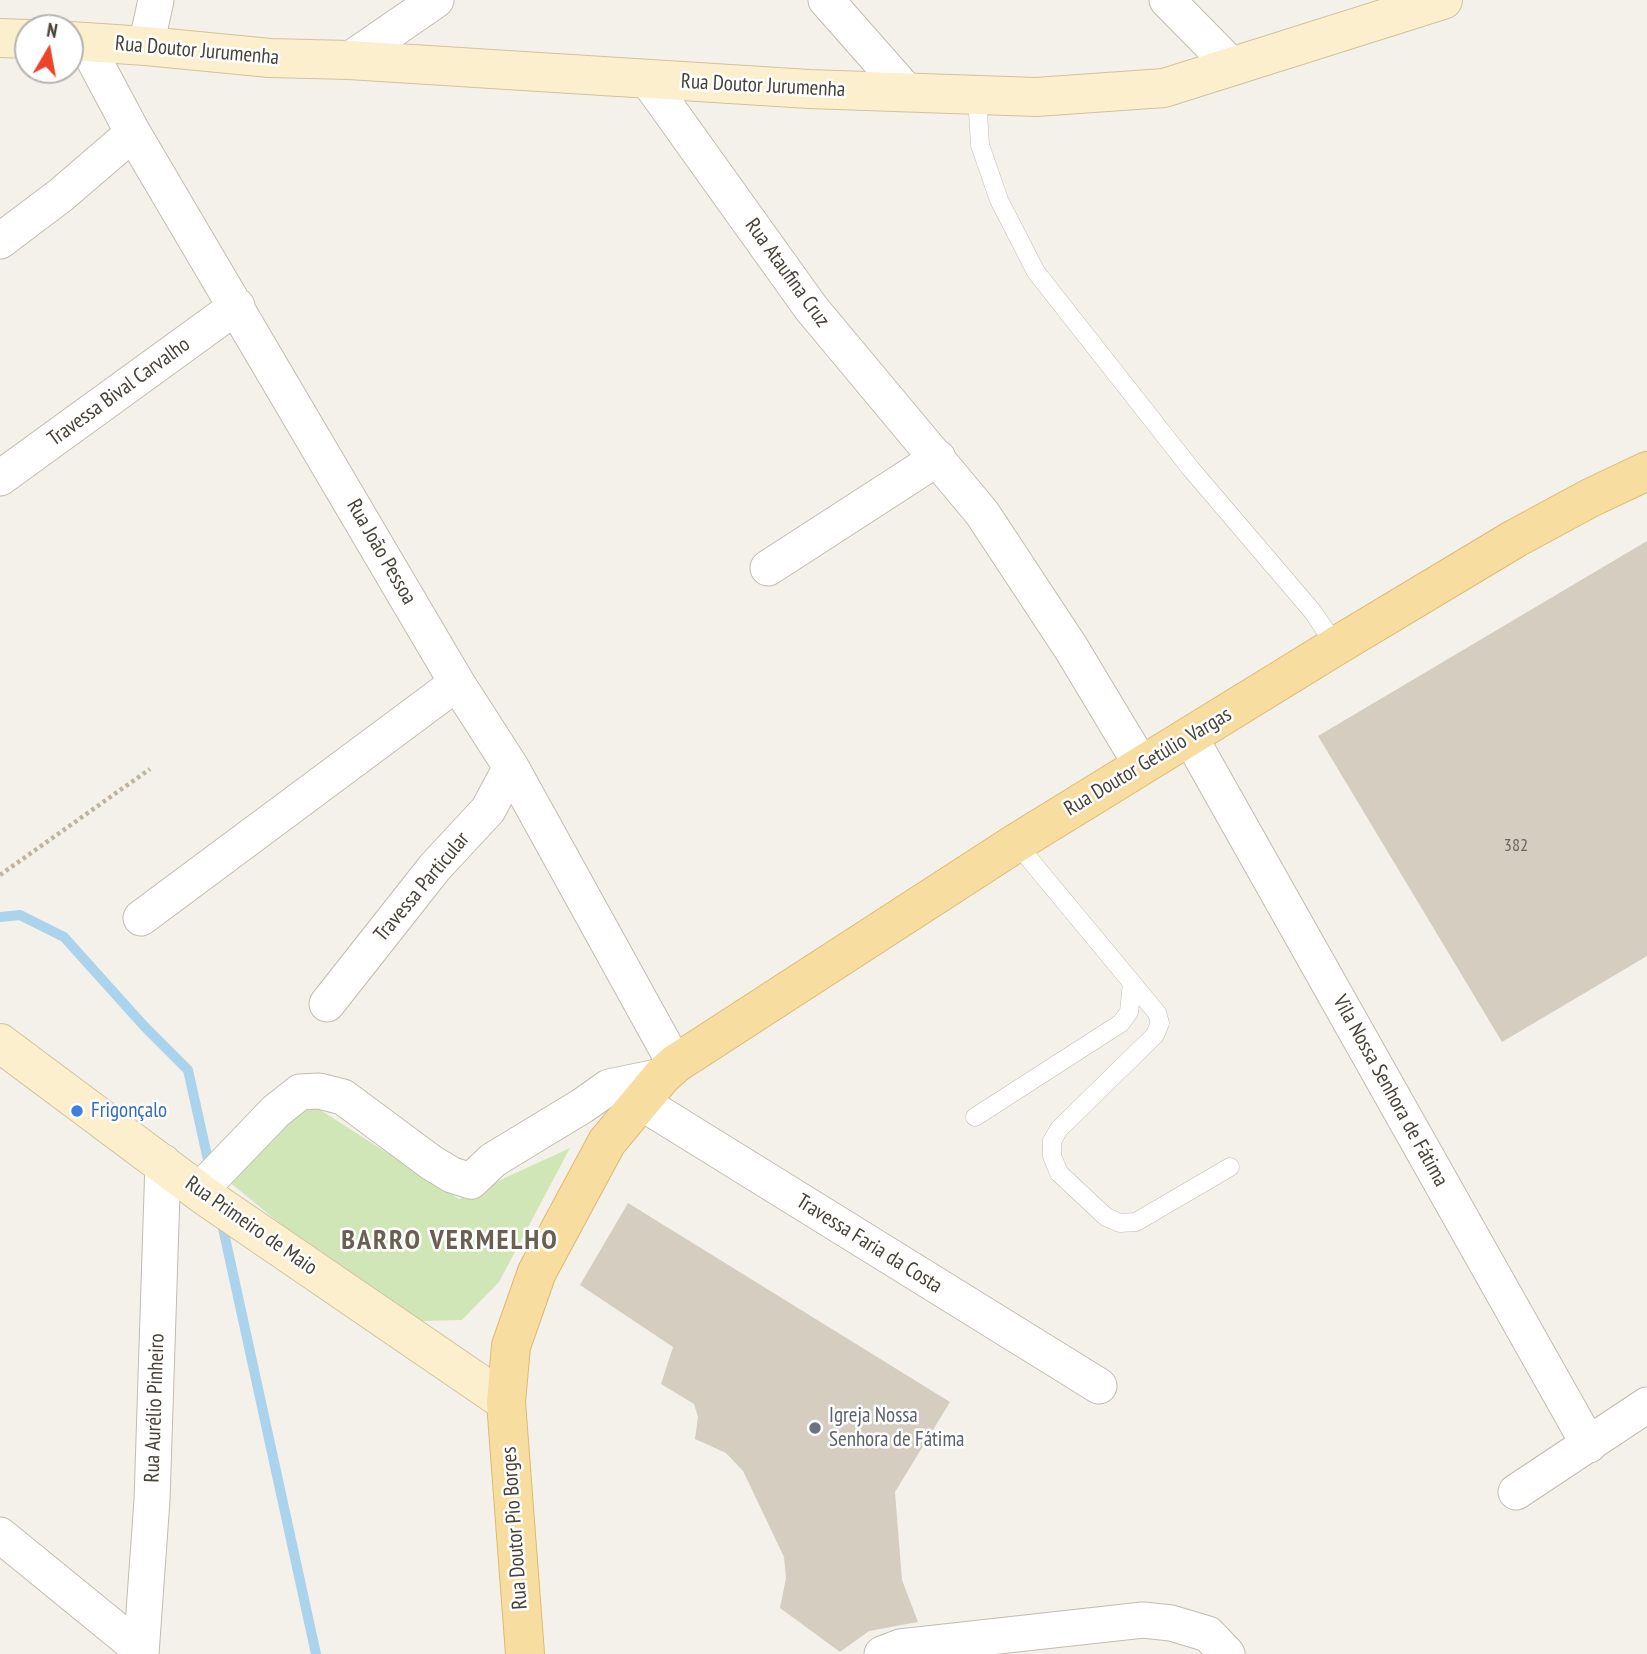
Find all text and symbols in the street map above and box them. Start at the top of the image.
north arrow [14,14,84,84]
text: N [45,18,59,43]
street label: Rua Doutor Jurumenha [114,31,280,71]
street label: Rua Doutor Jurumenha [680,69,846,103]
street label: Rua Ataufina Cruz [739,214,835,332]
street label: Travessa Bival Carvalho [43,332,195,452]
street label: Rua João Pessoa [341,495,421,609]
street label: Rua Doutor Getúlio Vargas [1060,702,1236,822]
street label: Travessa Particular [369,827,475,947]
house number: 382 [1504,835,1528,857]
street label: Vila Nossa Senhora de Fátima [1327,991,1453,1191]
place label: Frigonçalo [91,1098,167,1124]
marker: Frigonçalo [69,1103,85,1119]
street label: Rua Primeiro de Maio [180,1171,322,1281]
street label: Travessa Faria da Costa [791,1189,947,1299]
district label: BARRO VERMELHO [343,1224,557,1258]
street label: Rua Aurélio Pinheiro [140,1333,170,1483]
place label: Igreja Nossa Senhora de Fátima [829,1403,964,1453]
marker: Igreja Nossa Senhora de Fátima [807,1420,823,1436]
street label: Rua Doutor Pio Borges [497,1446,533,1610]

